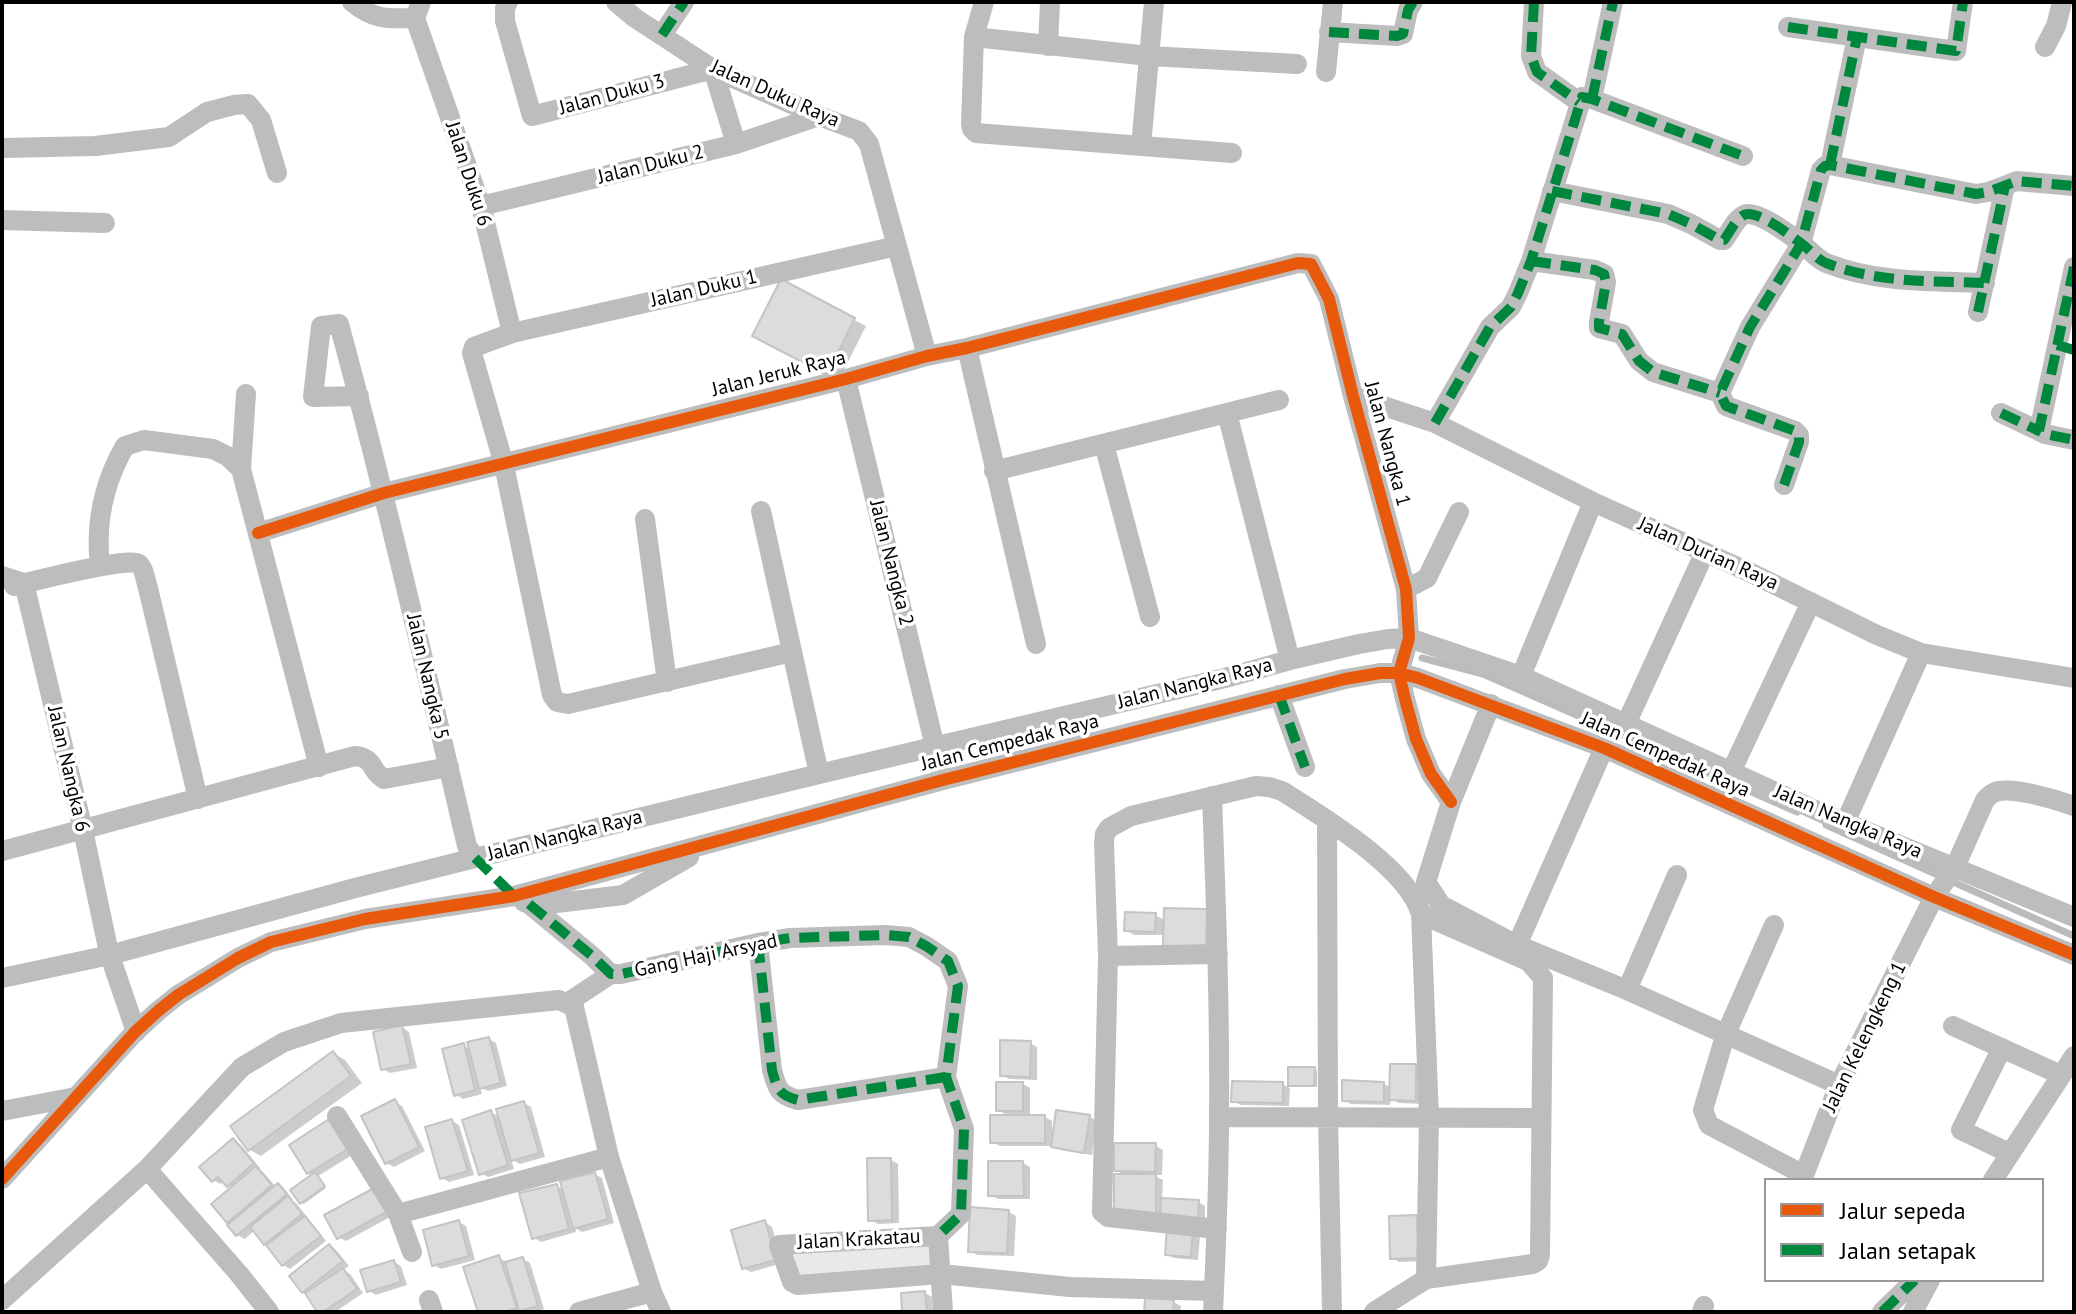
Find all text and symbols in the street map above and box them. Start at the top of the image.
street label: Jalan Duku Raya [707,55,843,133]
street label: Jalan Duku 3 [557,69,667,121]
street label: Jalan Duku 6 [440,119,496,229]
street label: Jalan Duku 2 [596,140,706,190]
street label: Jalan Duku 1 [649,265,759,313]
street label: Jalan Jeruk Raya [710,346,848,402]
street label: Jalan Nangka 1 [1359,379,1415,509]
street label: Jalan Nangka 2 [864,498,918,628]
street label: Jalan Durian Raya [1634,512,1782,596]
street label: Jalan Nangka 5 [401,612,453,742]
street label: Jalan Nangka Raya [1115,653,1275,715]
street label: Jalan Nangka 6 [42,704,94,834]
street label: Jalan Cempedak Raya [1577,707,1753,803]
street label: Jalan Cempedak Raya [919,709,1101,777]
street label: Jalan Nangka Raya [1770,780,1926,864]
street label: Jalan Nangka Raya [485,805,645,867]
street label: Gang Haji Arsyad [632,929,780,983]
street label: Jalan Kelengkeng 1 [1818,958,1912,1116]
legend [1764,1178,2044,1282]
text: Jalur sepeda [1840,1195,1966,1226]
street label: Jalan Krakatau [797,1225,921,1255]
text: Jalan setapak [1840,1235,1976,1266]

